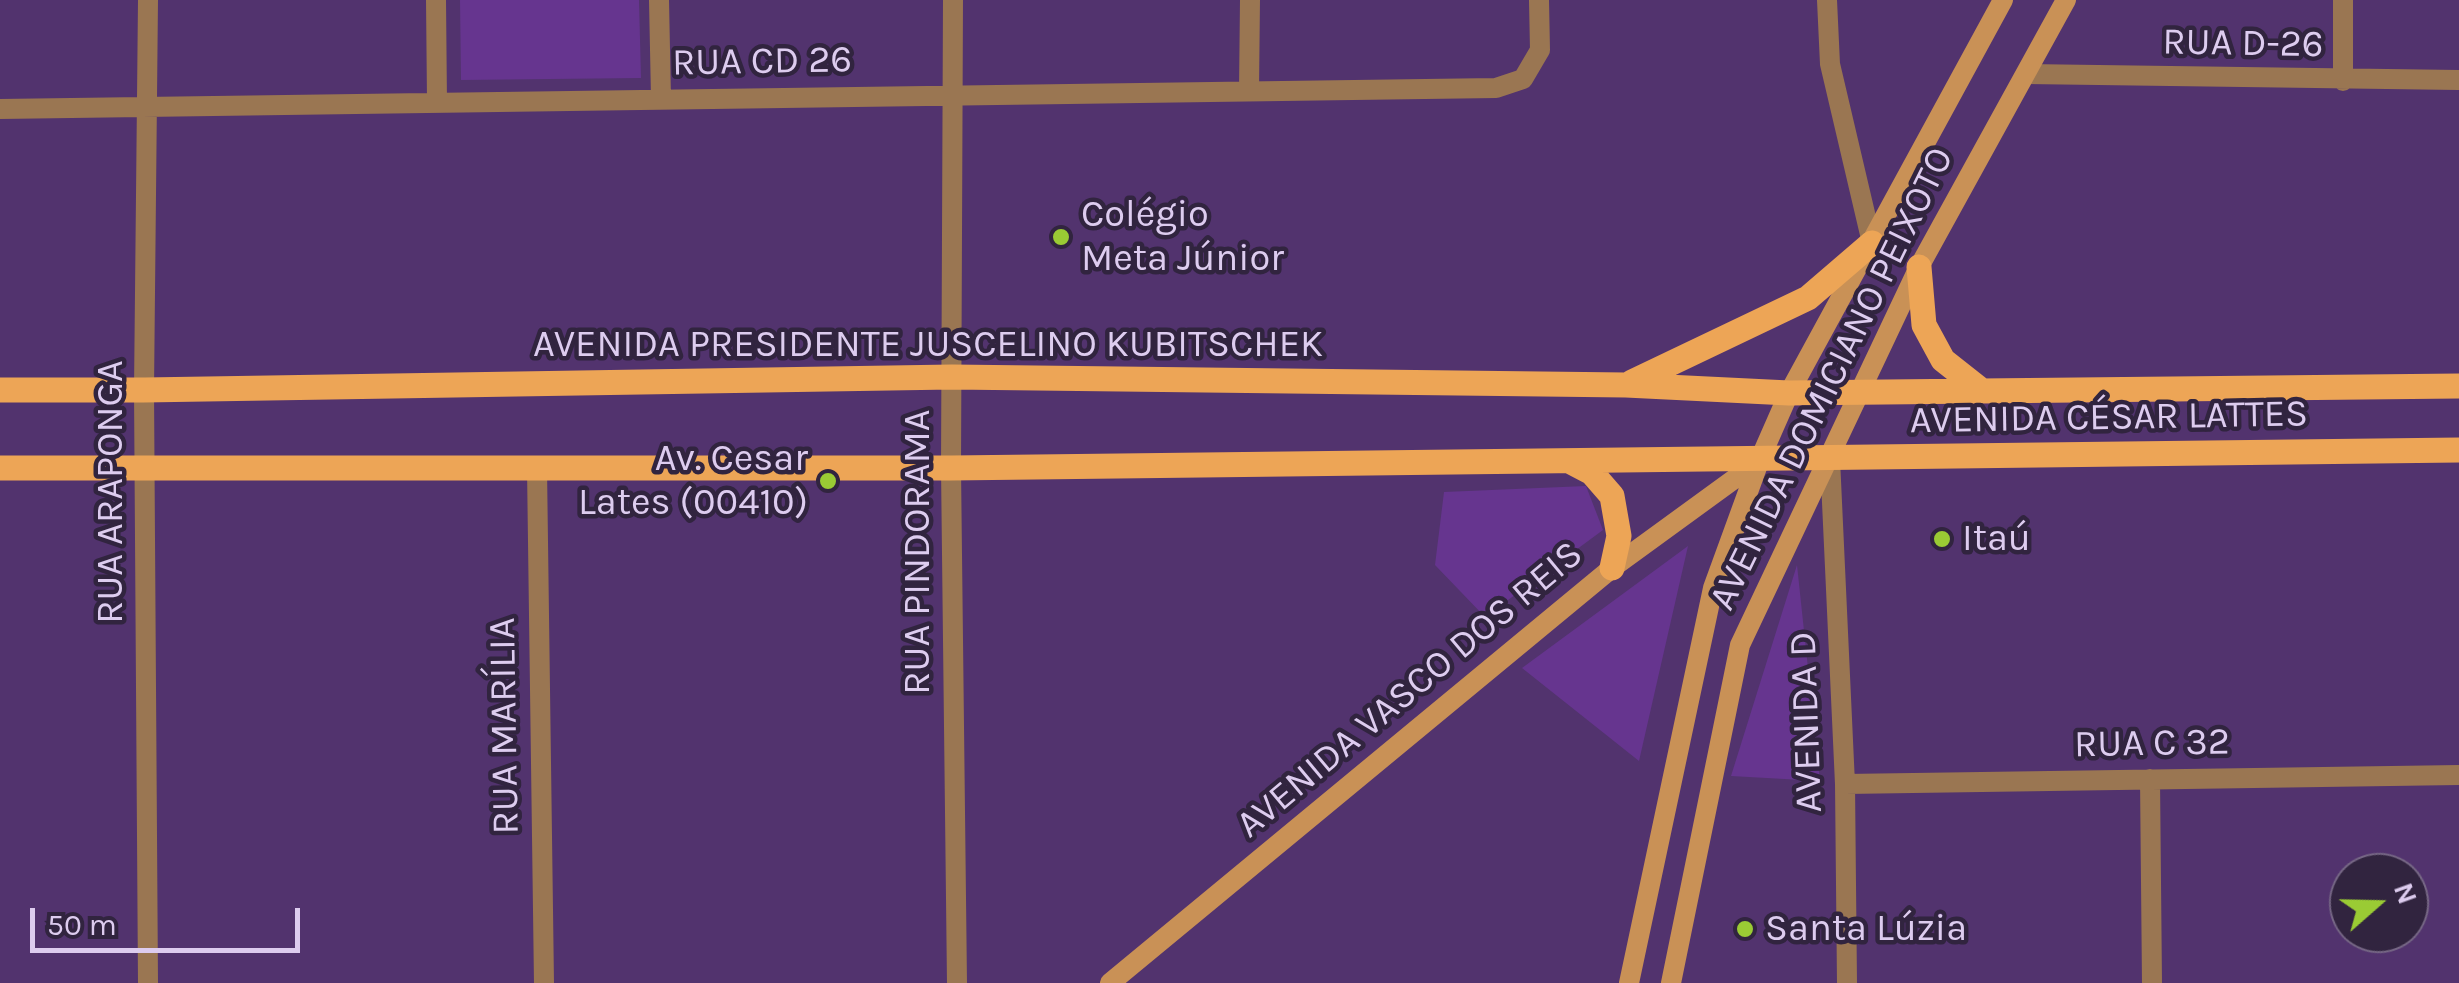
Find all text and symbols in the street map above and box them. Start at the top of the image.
street label: RUA D-26 [2162,20,2324,68]
street label: RUA CD 26 [672,38,852,86]
street label: AVENIDA DOMICIANO PEIXOTO [1700,140,1964,618]
place label: Colégio Meta Júnior [1081,192,1284,282]
marker: Colégio Meta Júnior [1050,226,1072,248]
street label: AVENIDA PRESIDENTE JUSCELINO KUBITSCHEK [533,322,1323,368]
street label: RUA ARAPONGA [88,360,134,624]
street label: AVENIDA CÉSAR LATTES [1910,392,2308,444]
street label: RUA PINDORAMA [895,409,941,695]
place label: Av. Cesar Lates (00410) [578,436,808,526]
marker: Av. Cesar Lates (00410) [817,470,839,492]
place label: Itaú [1962,516,2031,562]
marker: Itaú [1931,528,1953,550]
street label: AVENIDA VASCO DOS REIS [1228,532,1592,848]
street label: RUA MARÍLIA [480,617,530,835]
street label: AVENIDA D [1781,631,1833,813]
street label: RUA C 32 [2074,720,2230,768]
north arrow [2329,853,2429,953]
text: N [2387,878,2425,908]
scale bar [35,888,305,950]
place label: Santa Lúzia [1765,906,1967,952]
text: 50 m [47,907,117,943]
marker: Santa Lúzia [1734,918,1756,940]

